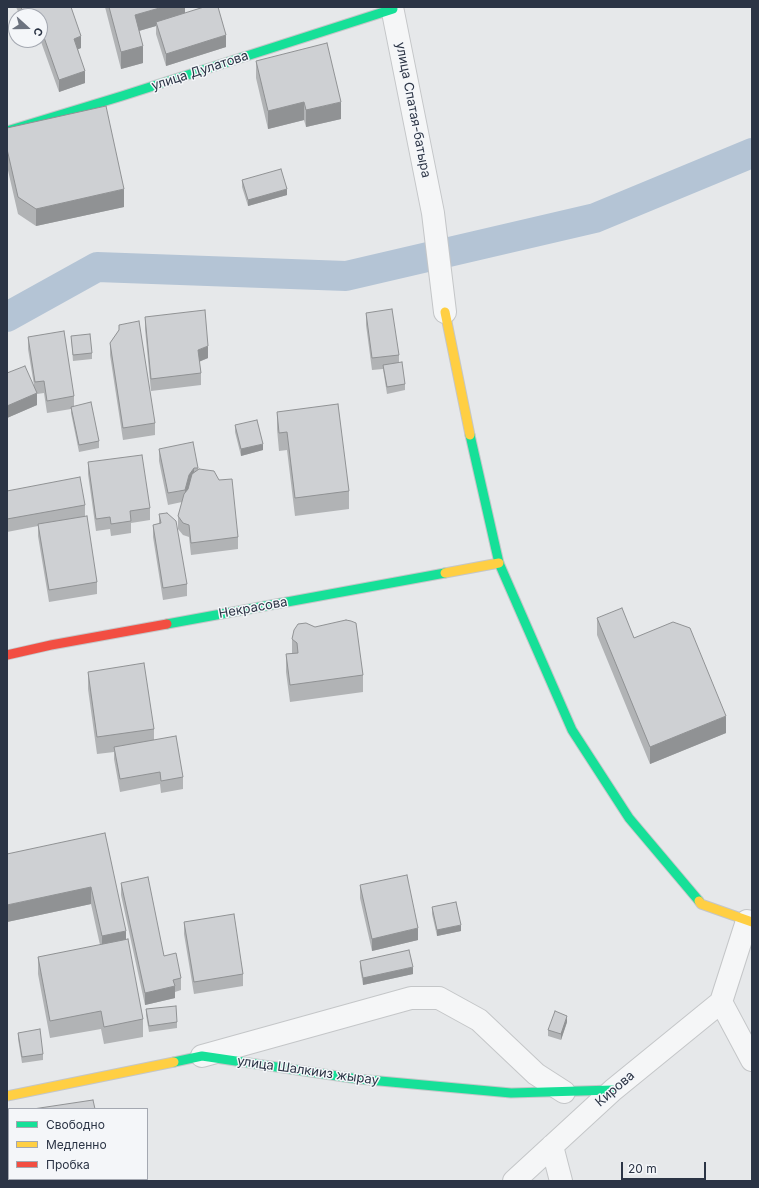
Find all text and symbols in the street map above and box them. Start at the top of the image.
north arrow [8,8,48,48]
text: С [30,26,46,38]
street label: улица Спатая-батыра [392,41,434,179]
street label: улица Дулатова [150,48,250,94]
street label: Некрасова [217,594,289,622]
street label: улица Шалкииз жырау [236,1053,380,1089]
street label: Кирова [592,1068,638,1110]
legend [8,1108,148,1180]
text: Свободно [46,1117,105,1132]
text: Медленно [46,1137,107,1152]
scale bar [623,1154,708,1180]
text: Пробка [46,1157,90,1172]
text: 20 m [628,1161,657,1176]

